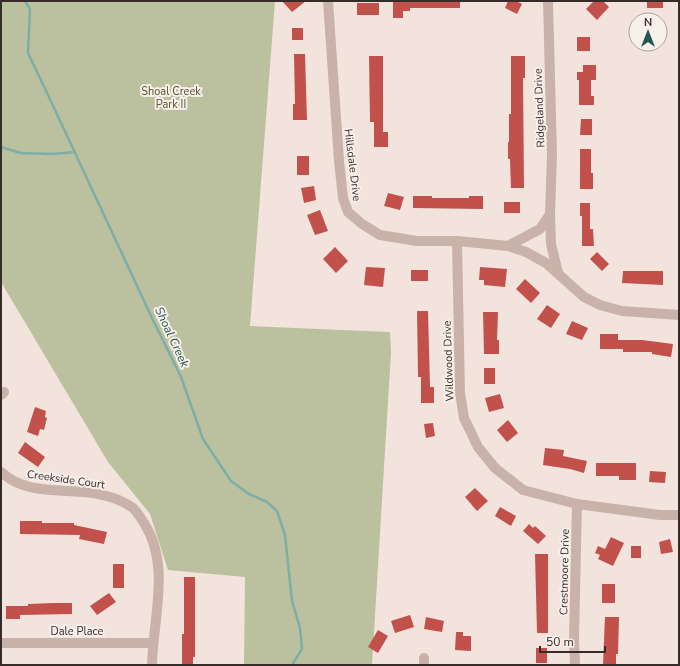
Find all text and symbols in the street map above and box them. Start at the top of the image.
north arrow [628,12,668,52]
text: N [644,15,652,30]
street label: Ridgeland Drive [531,68,548,148]
park label: Shoal Creek Park II [141,84,201,112]
street label: Hillsdale Drive [341,128,364,202]
water label: Shoal Creek [151,304,193,371]
street label: Wildwood Drive [440,320,457,402]
street label: Creekside Court [26,467,106,492]
street label: Crestmoore Drive [556,528,573,615]
street label: Dale Place [51,624,104,639]
scale bar [540,628,605,654]
text: 50 m [546,634,574,650]

